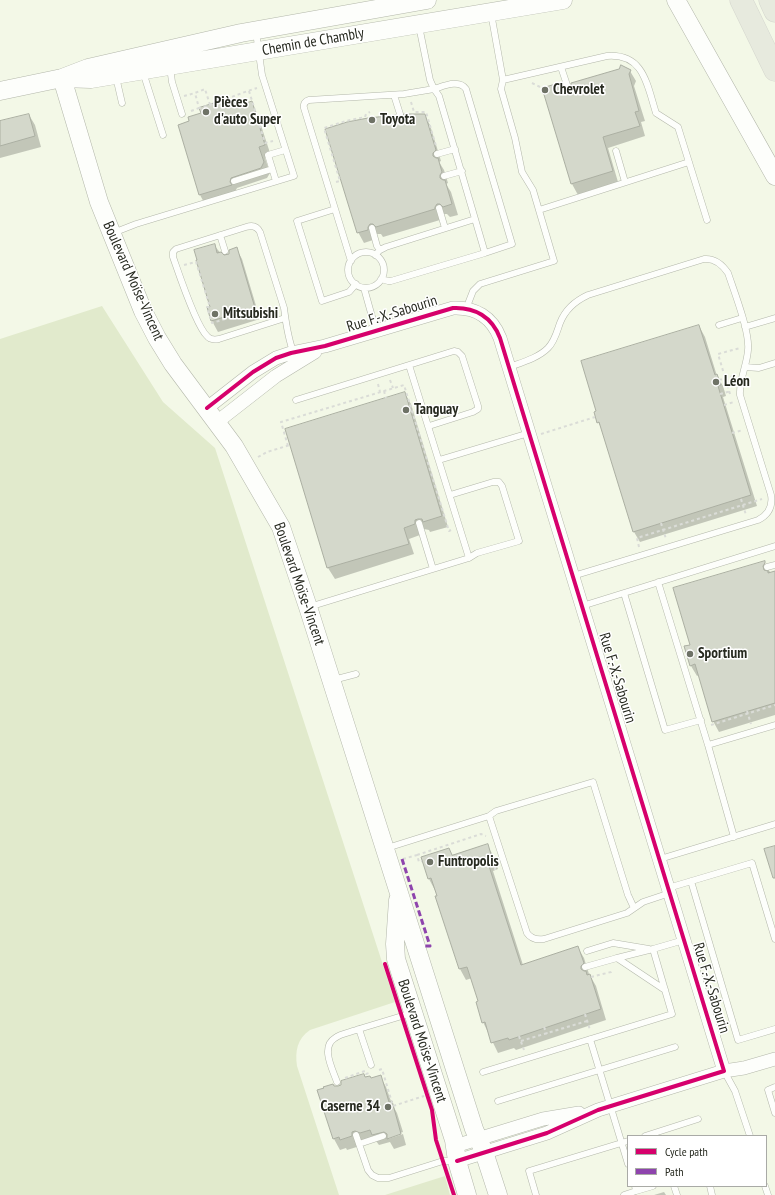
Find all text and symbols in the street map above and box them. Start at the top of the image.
street label: Chemin de Chambly [261,24,365,60]
place label: Chevrolet [553,81,604,99]
marker: Chevrolet [540,85,550,95]
place label: Pièces d'auto Super [214,94,281,129]
marker: Pièces d'auto Super [201,107,211,117]
place label: Toyota [380,111,415,129]
marker: Toyota [367,115,377,125]
street label: Boulevard Moïse-Vincent [99,219,167,343]
street label: Rue F.-X.-Sabourin [345,292,439,336]
place label: Mitsubishi [223,305,278,323]
marker: Mitsubishi [210,309,220,319]
place label: Léon [724,373,750,391]
marker: Léon [711,377,721,387]
place label: Tanguay [414,401,458,419]
marker: Tanguay [401,405,411,415]
street label: Boulevard Moïse-Vincent [270,520,328,648]
street label: Rue F.-X.-Sabourin [595,631,639,725]
place label: Sportium [698,645,747,663]
marker: Sportium [685,649,695,659]
place label: Funtropolis [438,853,499,871]
marker: Funtropolis [425,857,435,867]
street label: Rue F.-X.-Sabourin [689,941,733,1035]
street label: Boulevard Moïse-Vincent [394,977,450,1105]
place label: Caserne 34 [320,1098,380,1116]
marker: Caserne 34 [383,1102,393,1112]
legend [627,1135,767,1187]
text: Cycle path [665,1144,708,1159]
text: Path [665,1164,683,1179]

